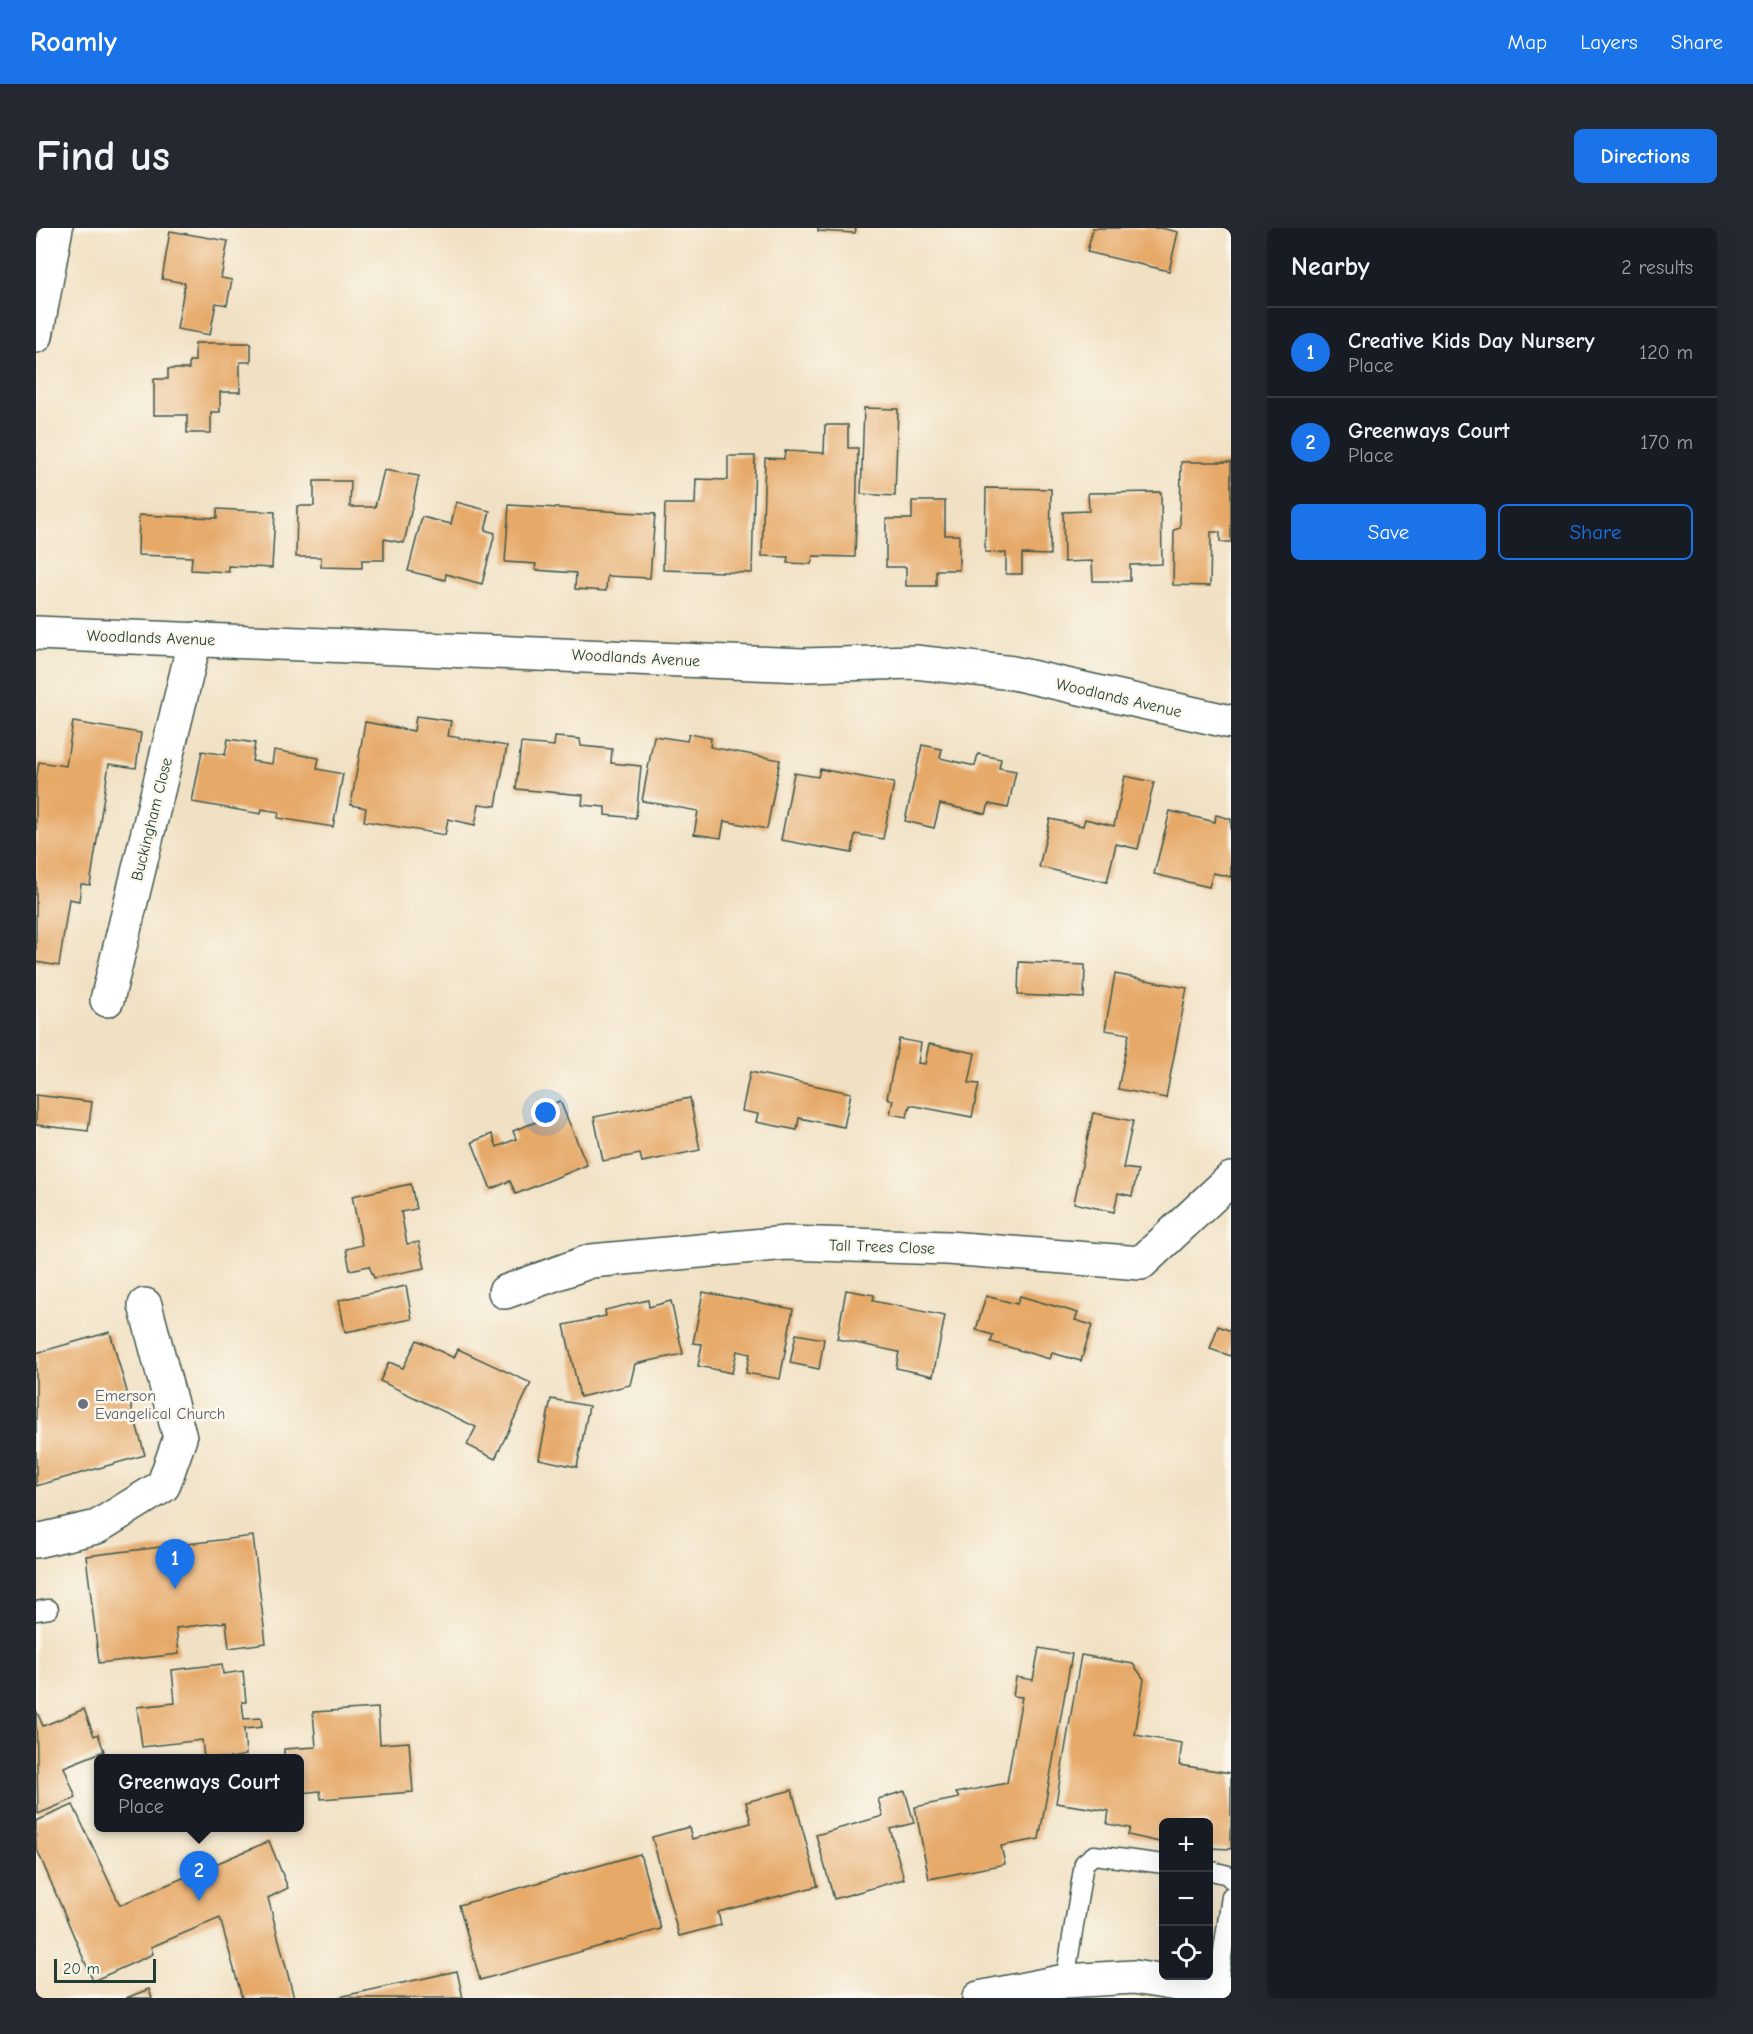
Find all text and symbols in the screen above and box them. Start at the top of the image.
text: Roamly [30,26,117,58]
text: Map [1508,30,1547,54]
text: Layers [1580,30,1638,54]
text: Share [1671,30,1723,54]
button: Directions [1574,129,1717,183]
text: Find us [36,132,170,181]
text: Nearby [1291,252,1370,282]
text: 2 results [1621,256,1693,279]
text: Creative Kids Day Nursery [1348,328,1594,354]
text: 1 [1307,341,1314,364]
text: 120 m [1639,341,1693,364]
text: Place [1348,354,1394,377]
text: Greenways Court [1348,418,1509,444]
text: 2 [1306,431,1315,454]
text: 170 m [1640,431,1693,454]
text: Place [1348,444,1394,467]
button: Save [1291,504,1486,560]
button: Share [1498,504,1693,560]
street label: Woodlands Avenue [86,627,215,649]
street label: Woodlands Avenue [571,646,701,670]
street label: Woodlands Avenue [1054,675,1183,721]
street label: Buckingham Close [128,756,176,883]
your location [531,1098,560,1127]
street label: Tall Trees Close [829,1236,935,1258]
place label: Emerson Evangelical Church [95,1387,225,1423]
marker: Emerson Evangelical Church [76,1397,90,1411]
pin: 1 [156,1540,194,1589]
popup [94,1754,304,1832]
text: Greenways Court [118,1769,280,1795]
text: Place [118,1795,164,1818]
map controls [1159,1818,1213,1980]
button: + [1159,1818,1213,1872]
pin: 2 [180,1852,218,1901]
button: − [1159,1872,1213,1926]
button: locate [1159,1926,1213,1980]
scale bar [54,1956,156,1984]
text: 20 m [63,1960,100,1978]

